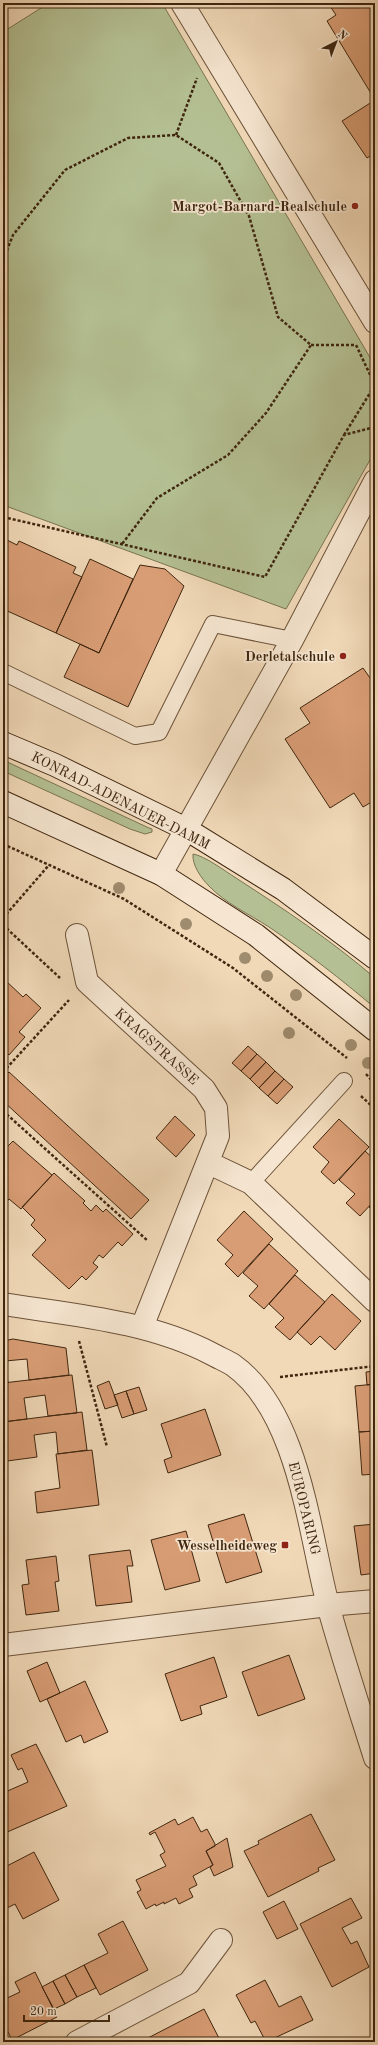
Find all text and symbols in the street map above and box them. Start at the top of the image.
north arrow [316,22,356,62]
text: N [335,29,349,43]
place label: Margot-Barnard-Realschule [172,200,347,214]
marker: Margot-Barnard-Realschule [350,201,360,211]
place label: Derletalschule [245,650,335,664]
marker: Derletalschule [338,651,348,661]
street label: KONRAD-ADENAUER-DAMM [29,750,212,852]
street label: KRAGSTRASSE [112,1006,201,1088]
street label: EUROPARING [286,1460,322,1557]
place label: Wesselheideweg [177,1539,277,1553]
marker: Wesselheideweg [280,1540,290,1550]
scale bar [24,1997,109,2023]
text: 20 m [30,2006,57,2018]

